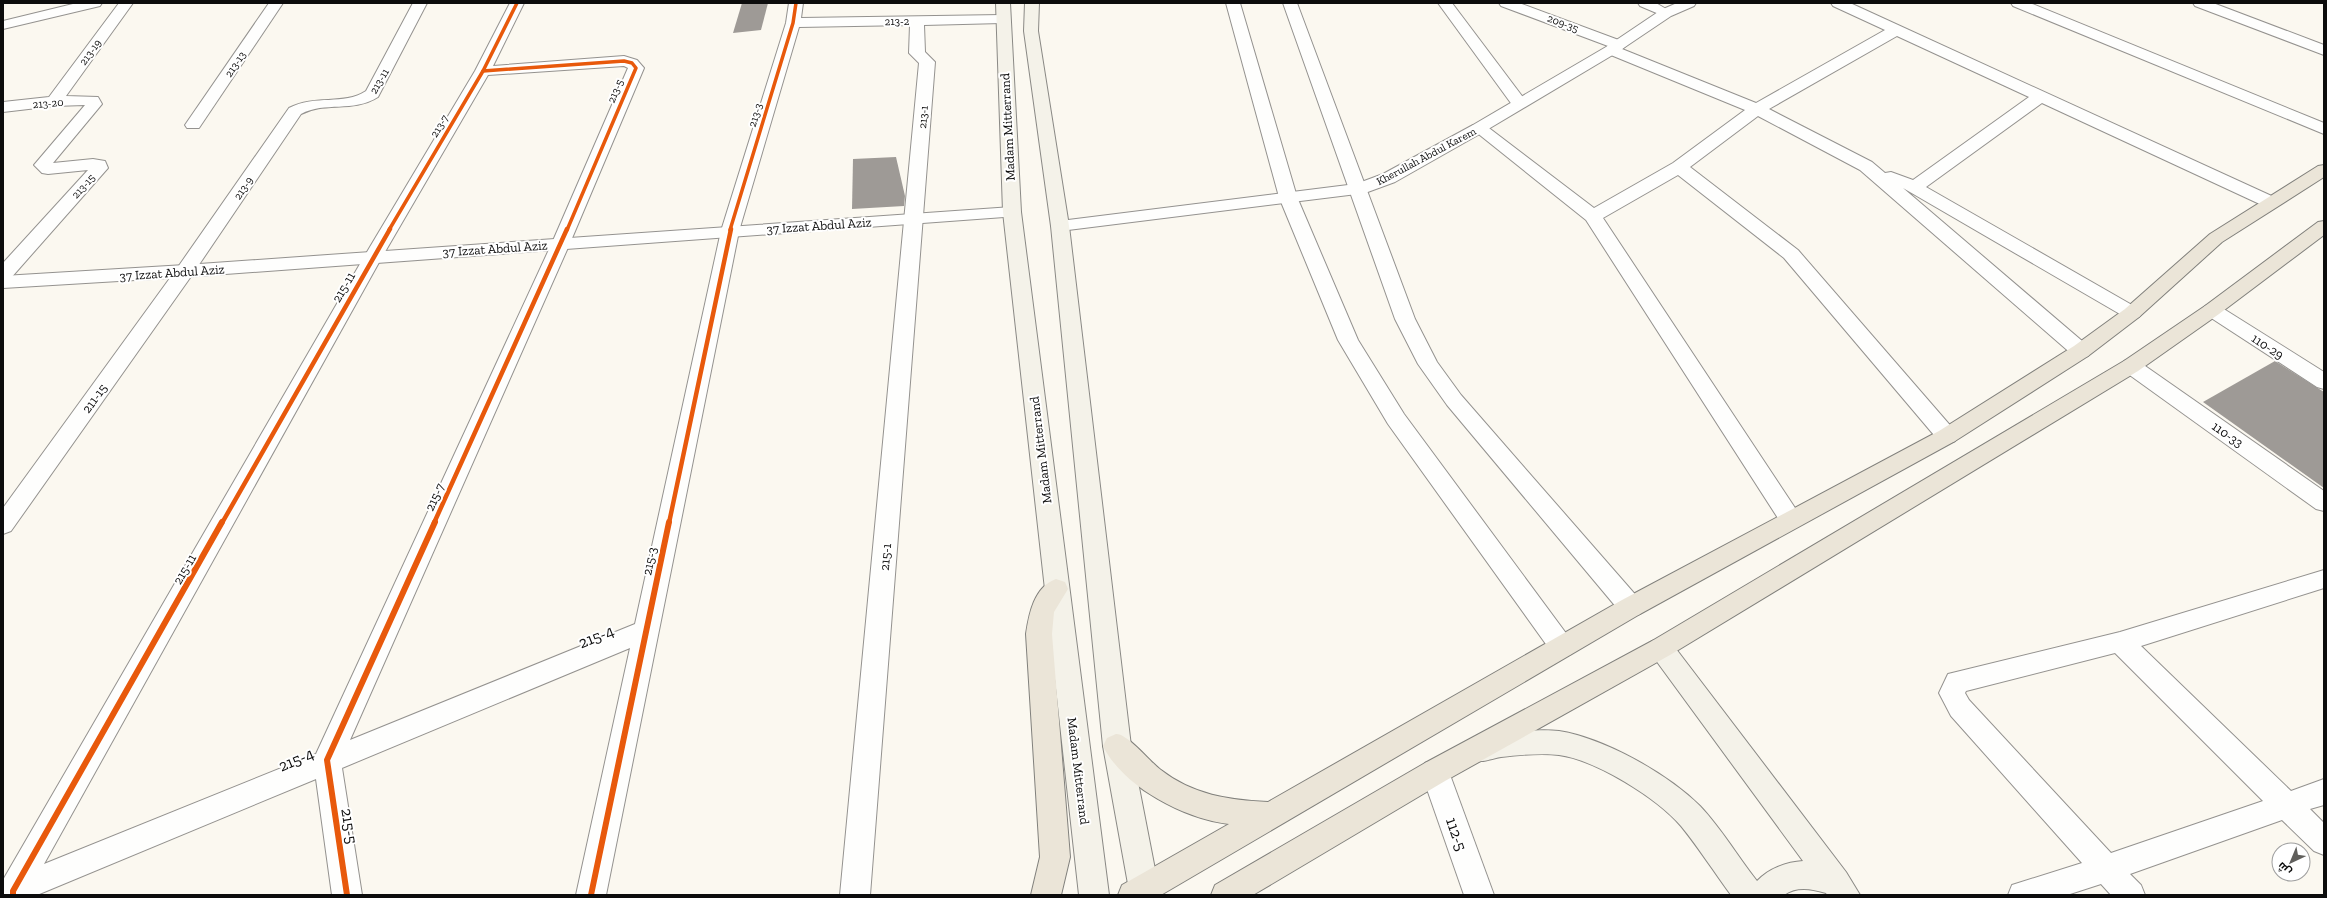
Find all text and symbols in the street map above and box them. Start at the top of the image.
street label: 209-35 [1545,12,1581,35]
street label: 213-2 [885,15,910,28]
street label: 213-19 [77,37,104,68]
street label: 213-13 [222,49,249,80]
street label: 213-11 [367,66,392,96]
street label: Madam Mitterrand [997,73,1018,181]
street label: 213-5 [605,77,626,105]
street label: 213-20 [32,96,64,111]
street label: 213-3 [746,102,765,129]
street label: 213-1 [916,104,931,129]
street label: 213-7 [428,113,451,140]
street label: Kherullah Abdul Karem [1374,124,1479,188]
street label: 213-15 [69,171,98,201]
street label: 213-9 [231,174,256,202]
street label: 37 Izzat Abdul Aziz [766,214,872,237]
street label: 37 Izzat Abdul Aziz [442,237,548,260]
street label: 37 Izzat Abdul Aziz [119,261,225,284]
street label: 215-11 [329,269,358,305]
street label: 110-29 [2249,330,2287,362]
street label: 211-15 [79,380,110,416]
street label: Madam Mitterrand [1026,395,1055,504]
street label: 110-33 [2209,418,2246,450]
street label: 215-7 [422,481,447,513]
street label: 215-1 [877,543,894,571]
street label: 215-3 [639,545,660,577]
street label: 215-11 [170,551,199,587]
street label: 215-4 [576,621,617,652]
street label: Madam Mitterrand [1064,717,1093,826]
street label: 215-4 [276,743,317,775]
street label: 215-5 [337,807,362,845]
street label: 112-5 [1442,815,1471,853]
north arrow [2271,842,2311,882]
text: ش [2275,859,2294,878]

